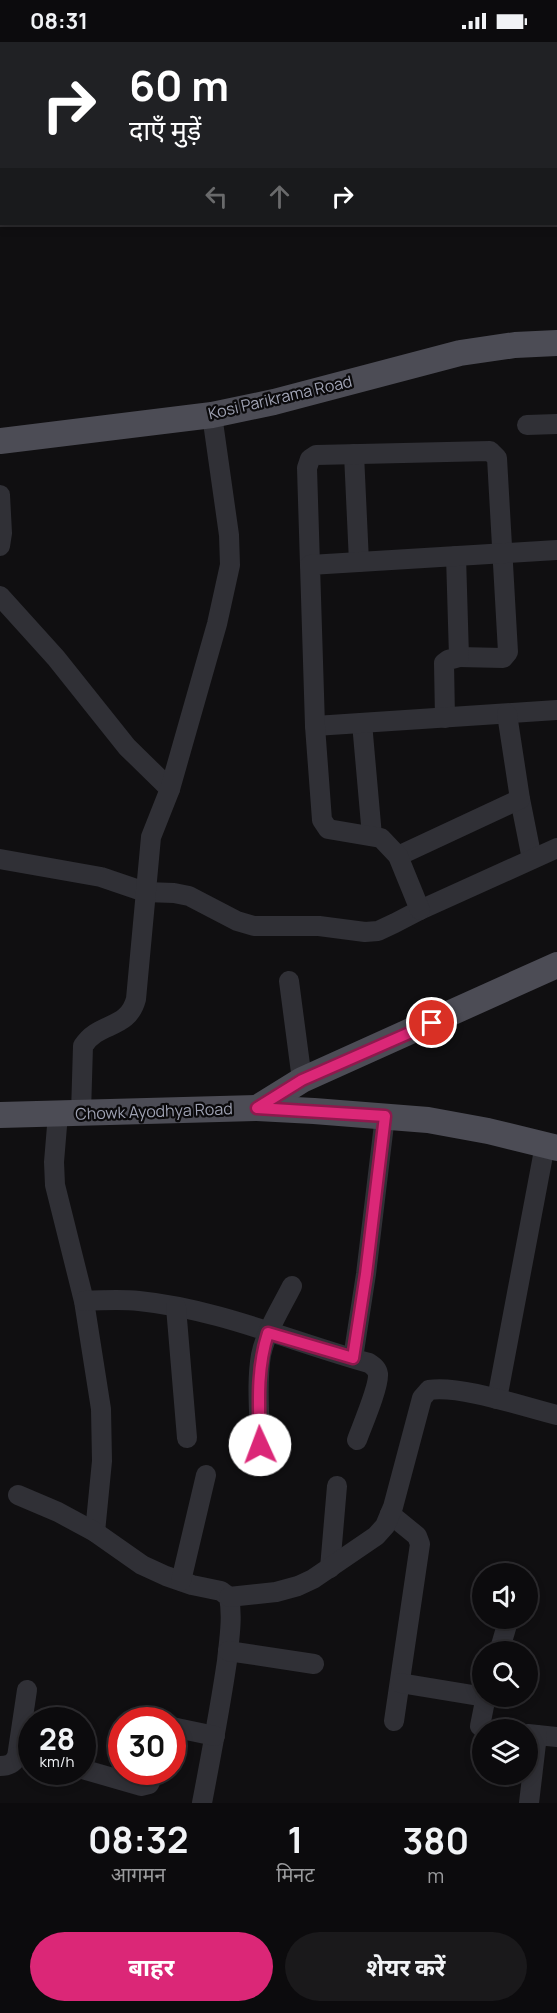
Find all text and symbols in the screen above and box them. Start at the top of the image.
text: 08:31 [30,6,88,36]
text: 60 m [129,56,229,114]
icon: right [30,66,108,144]
text: दाएँ मुड़ें [129,111,201,148]
icon: left [200,180,233,213]
icon: ahead [263,180,296,213]
icon: right [326,180,359,213]
street label: Kosi Parikrama Road [206,370,354,424]
pin [406,997,457,1048]
icon: arrive [415,1006,448,1039]
street label: Chowk Ayodhya Road [75,1097,233,1125]
position arrow [228,1413,292,1477]
map controls [472,1563,538,1785]
button: sound [472,1563,538,1629]
button: search [472,1641,538,1707]
speed limit sign: 30 [108,1707,186,1785]
text: 28 [39,1718,75,1759]
button: layers [472,1719,538,1785]
text: km/h [40,1751,74,1772]
text: 08:32 [88,1815,188,1864]
text: 1 [287,1815,303,1864]
text: 380 [402,1816,469,1865]
text: आगमन [111,1861,165,1888]
text: मिनट [276,1861,315,1888]
text: m [427,1862,444,1889]
button: बाहर [30,1932,273,2001]
button: शेयर करें [285,1932,527,2001]

